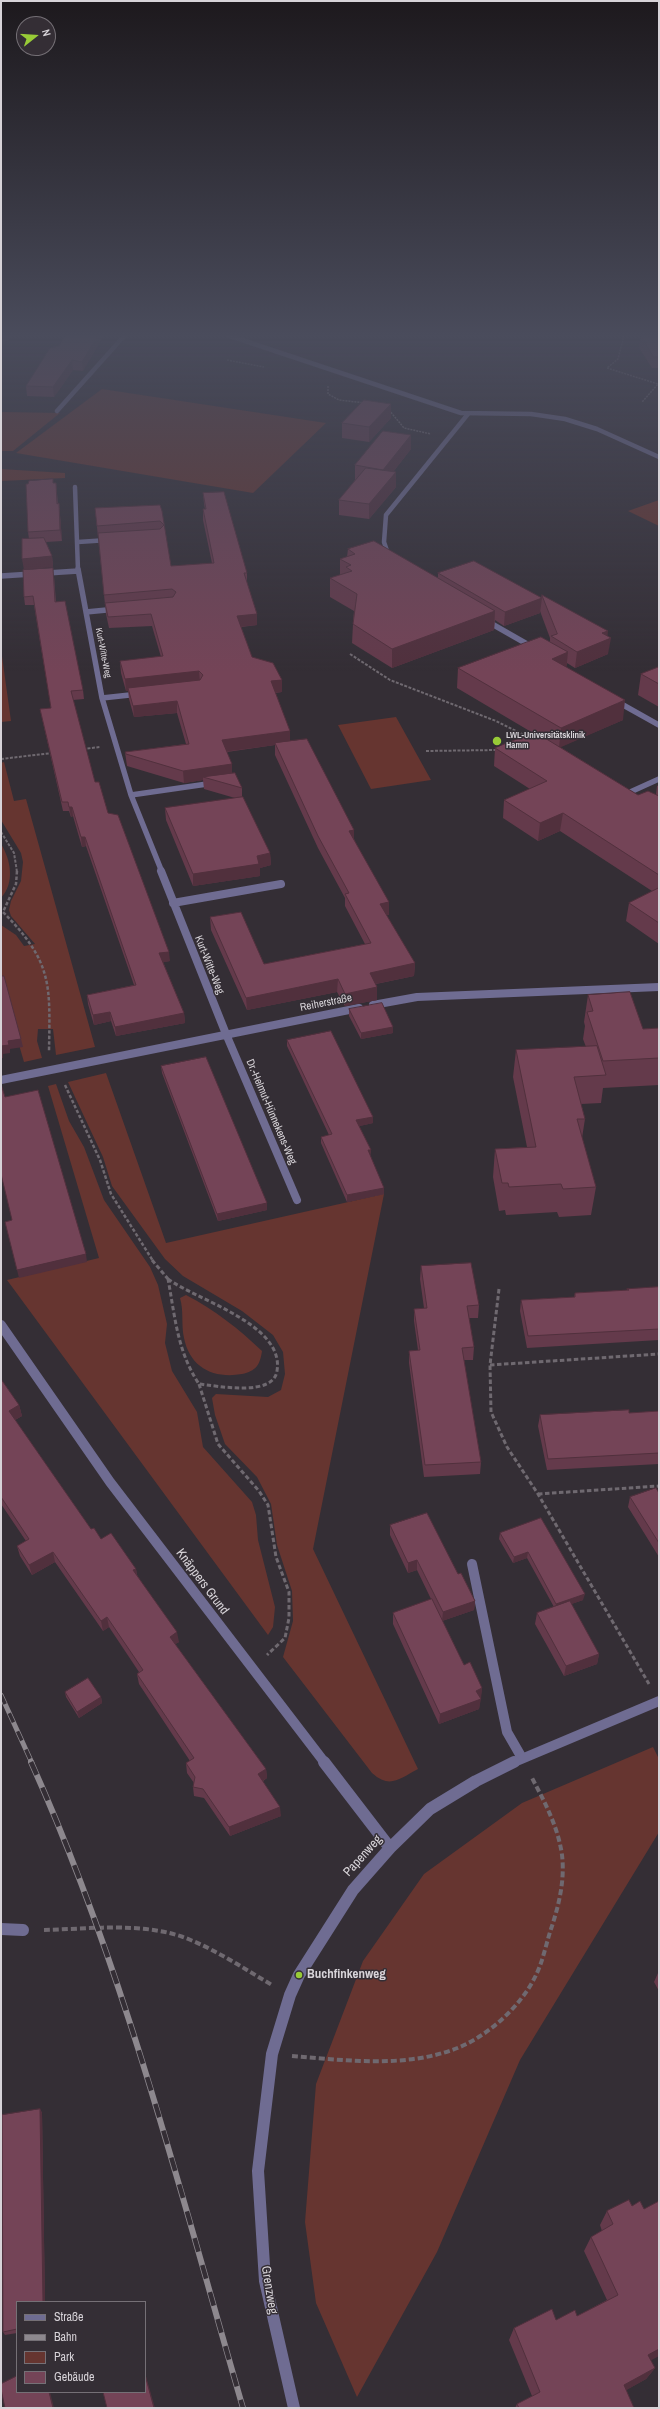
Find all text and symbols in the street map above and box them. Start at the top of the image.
north arrow [16,16,56,56]
text: N [39,28,54,38]
street label: Kurt-Witte-Weg [93,627,113,679]
place label: LWL-Universitätsklinik Hamm [506,731,585,752]
marker: LWL-Universitätsklinik Hamm [491,735,503,747]
street label: Kurt-Witte-Weg [191,934,227,996]
street label: Reiherstraße [299,991,353,1015]
street label: Dr.-Helmut-Hünnekens-Weg [243,1057,299,1167]
street label: Knäppers Grund [172,1546,232,1618]
street label: Papenweg [340,1832,386,1880]
place label: Buchfinkenweg [307,1967,386,1983]
marker: Buchfinkenweg [294,1970,304,1980]
street label: Grenzweg [257,2265,281,2315]
legend [16,2301,146,2393]
text: Straße [54,2309,84,2325]
text: Bahn [54,2329,77,2345]
text: Park [54,2349,74,2365]
text: Gebäude [54,2369,95,2385]

